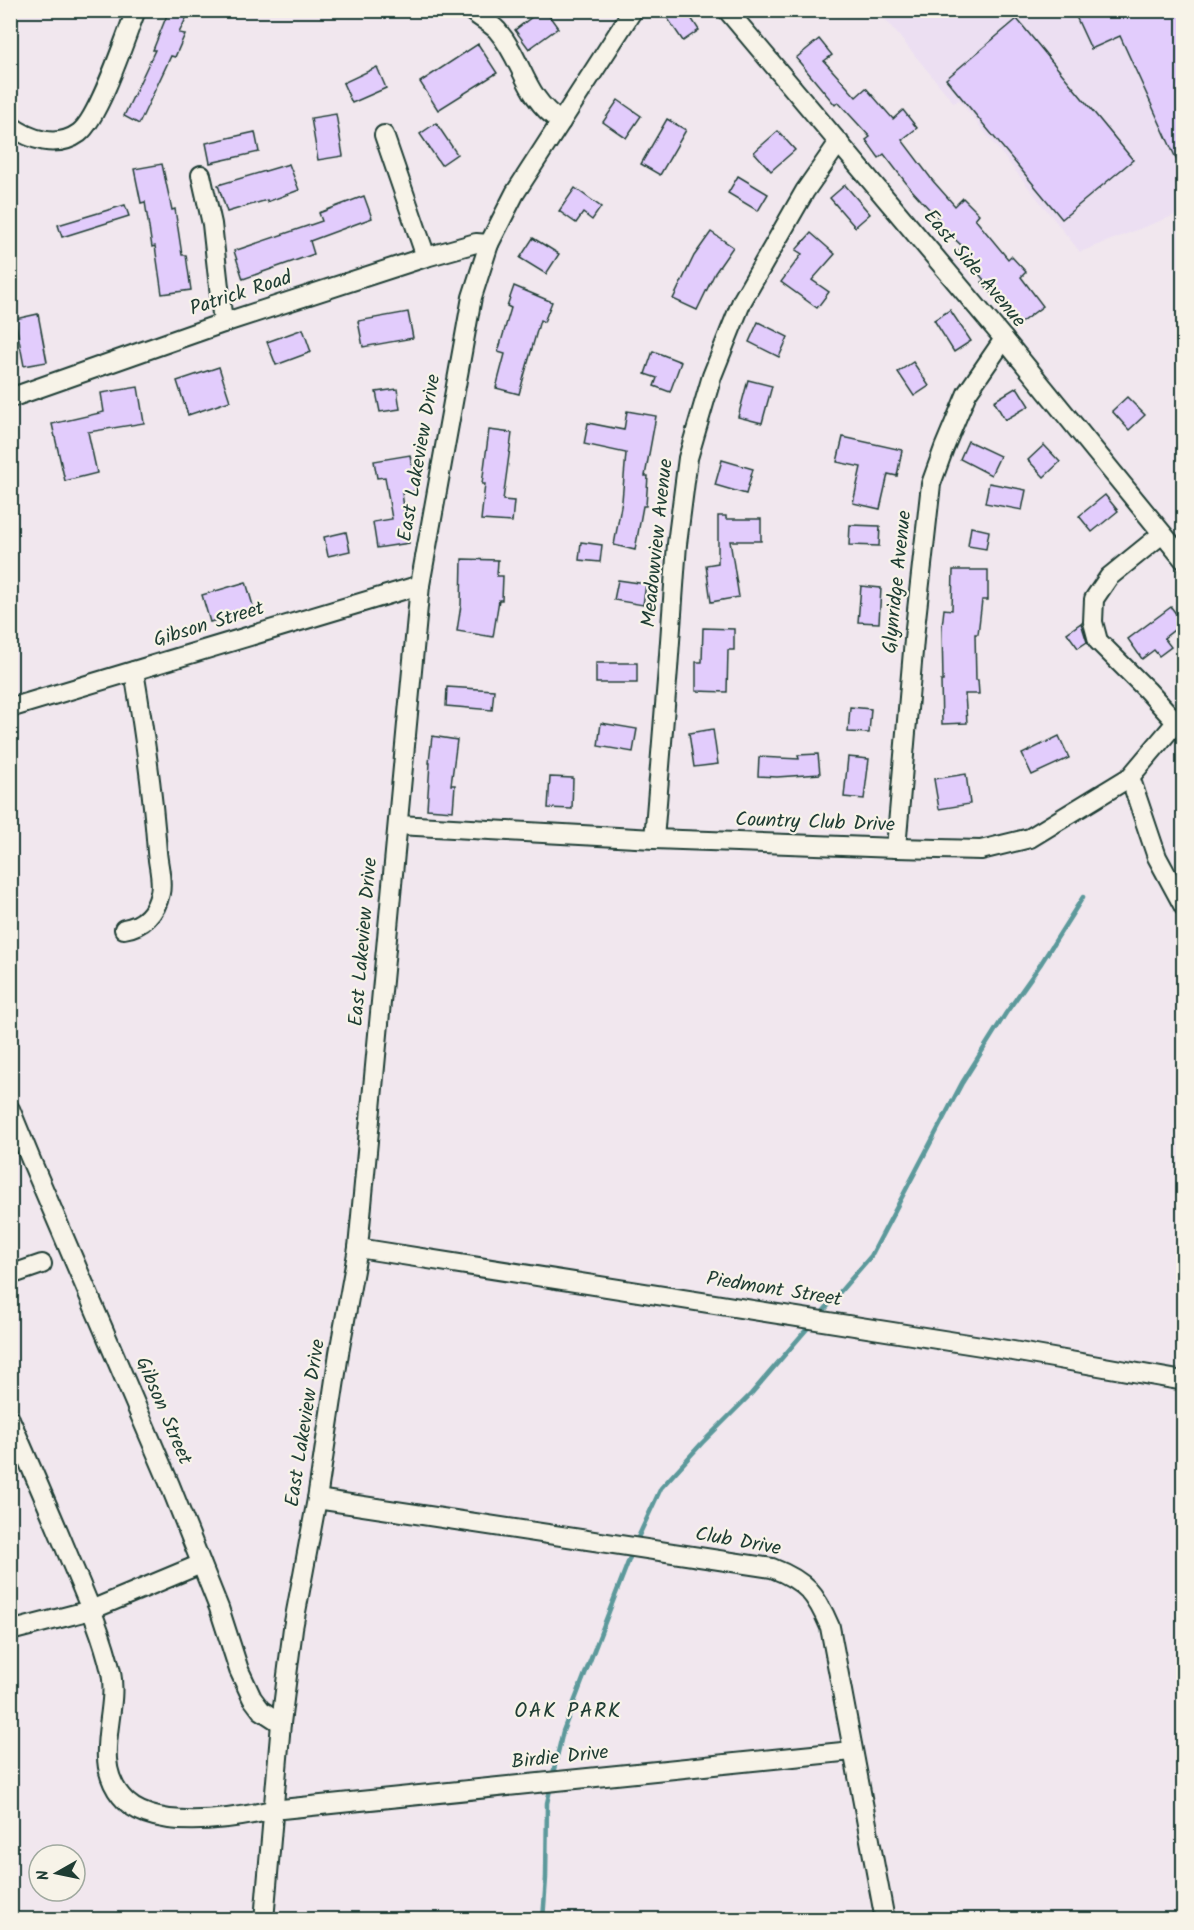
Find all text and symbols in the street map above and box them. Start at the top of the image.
street label: East Side Avenue [915,203,1033,335]
street label: Patrick Road [186,262,297,326]
street label: East Lakeview Drive [390,372,450,544]
street label: Meadowview Avenue [633,457,683,629]
street label: Glynridge Avenue [875,509,921,655]
street label: Gibson Street [150,593,269,657]
street label: Country Club Drive [735,804,895,842]
street label: East Lakeview Drive [341,856,387,1028]
street label: Piedmont Street [704,1264,844,1317]
street label: East Lakeview Drive [277,1337,335,1509]
street label: Gibson Street [126,1352,200,1470]
street label: Club Drive [693,1519,783,1565]
district label: OAK PARK [514,1695,622,1728]
street label: Birdie Drive [510,1737,610,1779]
north arrow [27,1843,87,1903]
text: N [31,1868,57,1882]

